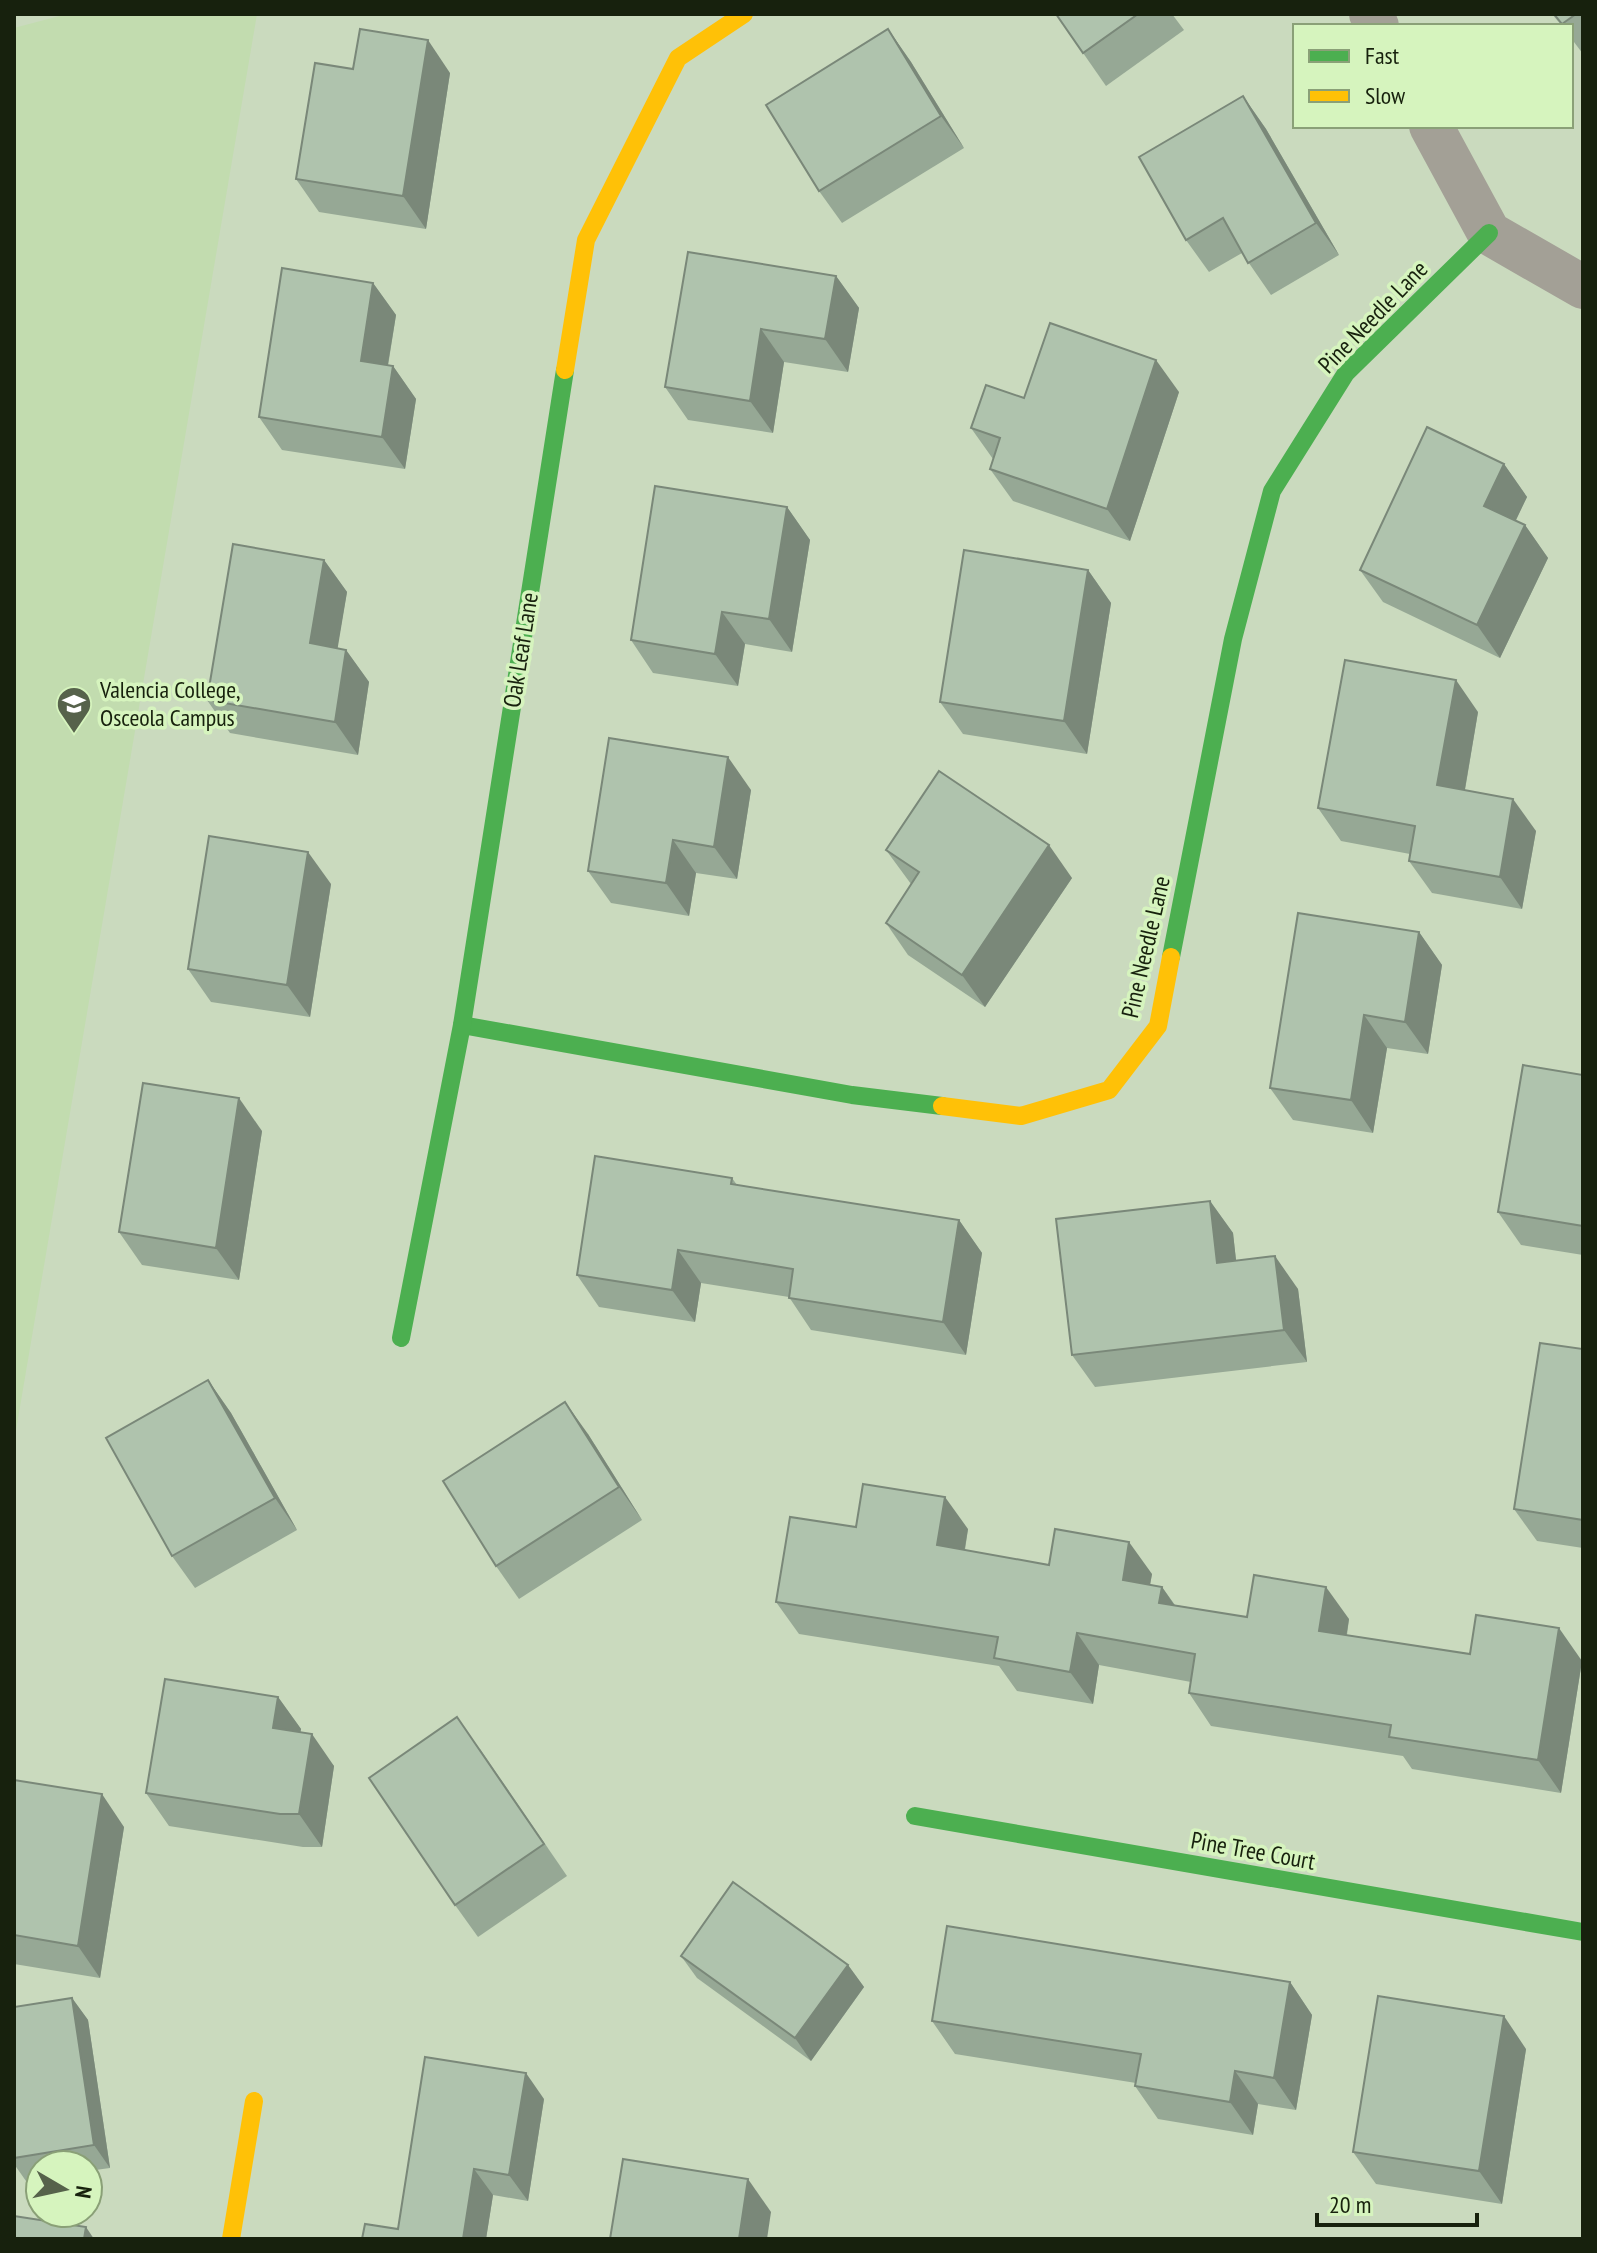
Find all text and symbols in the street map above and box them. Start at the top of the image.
legend [1293,24,1573,128]
text: Fast [1365,40,1400,71]
text: Slow [1365,80,1406,111]
street label: Pine Needle Lane [1311,254,1434,379]
street label: Oak Leaf Lane [496,590,545,710]
place label: Valencia College, Osceola Campus [99,674,241,733]
school or university icon: Valencia College, Osceola Campus [55,685,93,735]
street label: Pine Needle Lane [1114,873,1177,1021]
street label: Pine Tree Court [1188,1824,1318,1877]
north arrow [24,2149,104,2229]
scale bar [1317,2177,1477,2227]
text: N [69,2184,99,2200]
text: 20 m [1329,2189,1371,2220]

